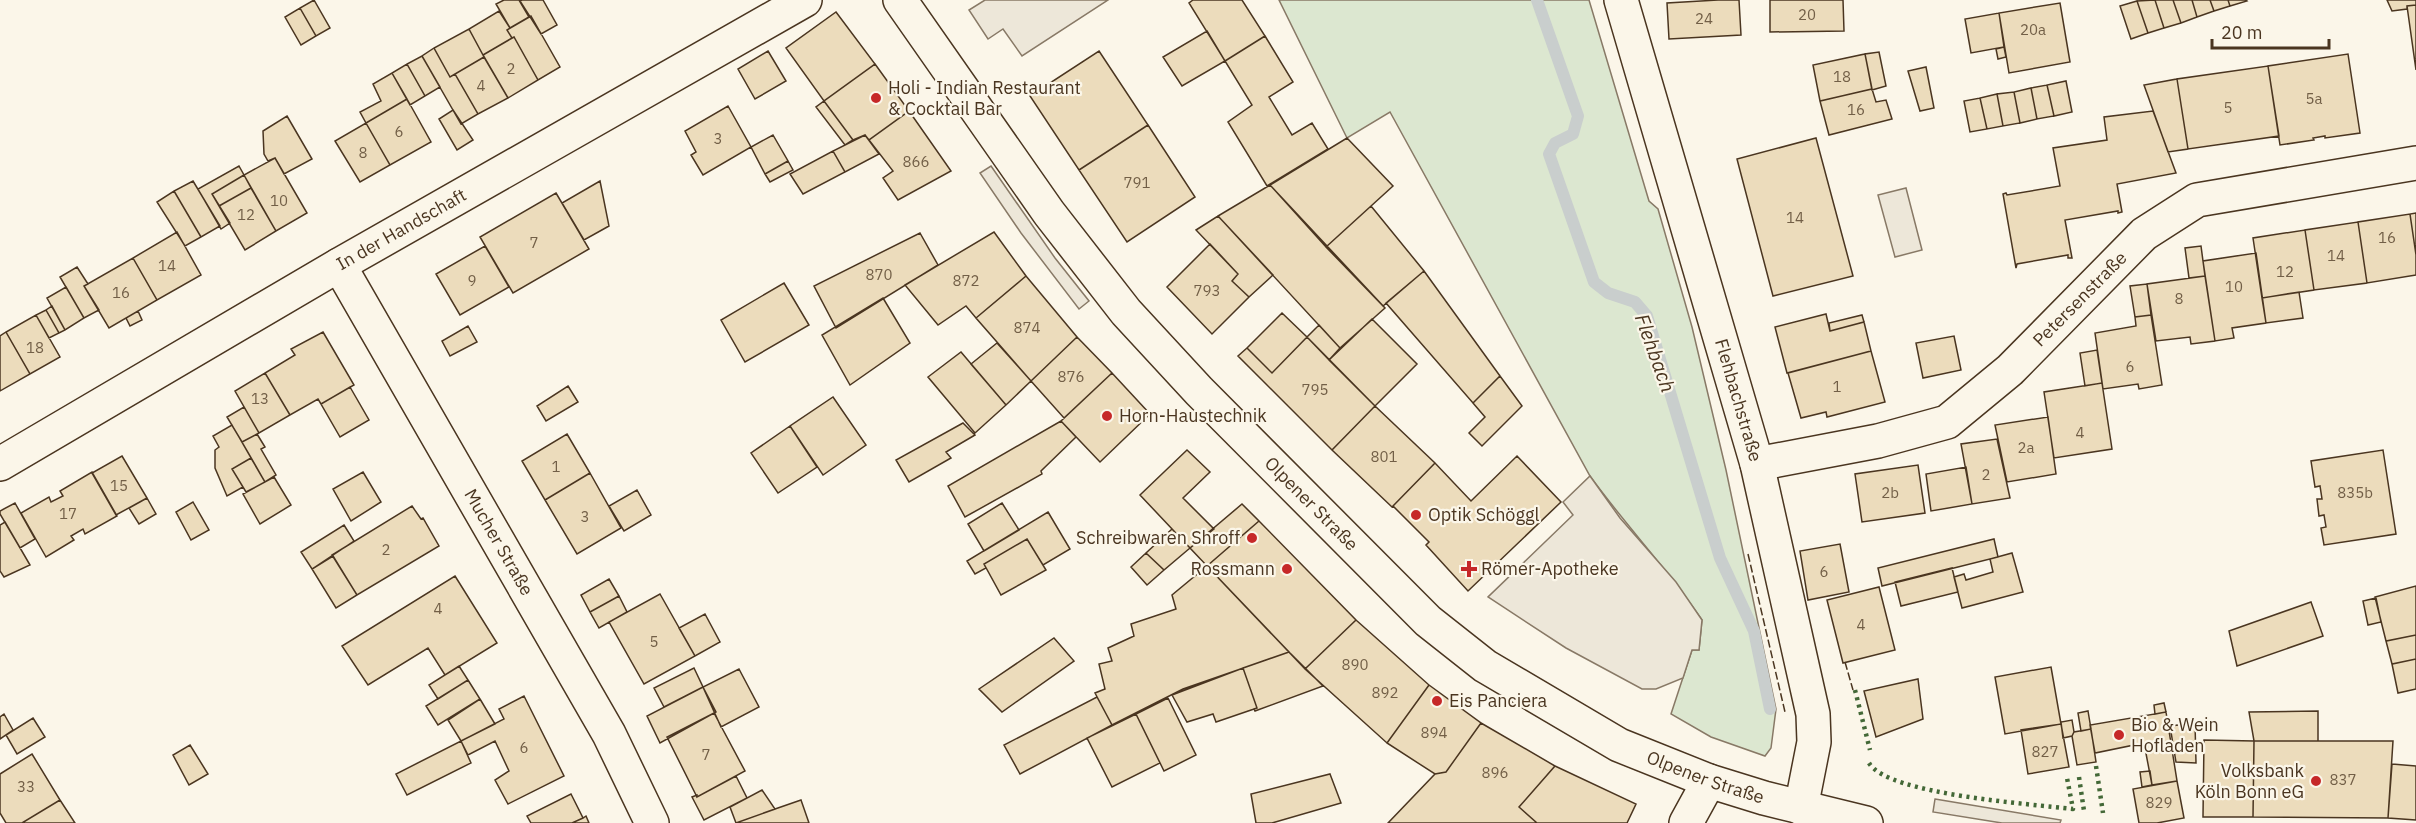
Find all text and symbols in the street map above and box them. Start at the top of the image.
house number: 20 [1798,5,1816,24]
house number: 24 [1695,9,1713,28]
scale bar [2212,12,2329,50]
house number: 20a [2020,20,2046,39]
text: 20 m [2221,21,2263,44]
house number: 2 [506,59,516,78]
house number: 18 [1833,67,1851,86]
house number: 4 [476,76,486,95]
place label: Holi - Indian Restaurant & Cocktail Bar [888,76,1081,120]
house number: 5a [2305,89,2323,108]
marker: Holi - Indian Restaurant & Cocktail Bar [869,91,883,105]
house number: 5 [2223,98,2233,117]
house number: 16 [1847,100,1865,119]
house number: 6 [394,122,404,141]
house number: 3 [713,129,723,148]
house number: 8 [358,143,368,162]
house number: 866 [902,152,930,171]
house number: 791 [1123,173,1151,192]
street label: In der Handschaft [332,183,470,275]
house number: 10 [270,191,288,210]
house number: 12 [237,205,255,224]
house number: 14 [1786,208,1804,227]
house number: 16 [2378,228,2396,247]
house number: 7 [529,233,539,252]
street label: Petersenstraße [2028,246,2132,351]
house number: 14 [2327,246,2345,265]
house number: 14 [158,256,176,275]
house number: 12 [2276,262,2294,281]
house number: 870 [865,265,893,284]
house number: 9 [467,271,477,290]
house number: 872 [952,271,980,290]
house number: 10 [2225,277,2243,296]
house number: 793 [1193,281,1221,300]
house number: 16 [112,283,130,302]
house number: 8 [2174,289,2184,308]
water label: Flehbach [1629,310,1682,396]
house number: 874 [1013,318,1041,337]
street label: Flehbachstraße [1710,336,1768,464]
house number: 18 [26,338,44,357]
house number: 6 [2125,357,2135,376]
house number: 876 [1057,367,1085,386]
house number: 1 [1832,377,1842,396]
house number: 795 [1301,380,1329,399]
house number: 13 [251,389,269,408]
place label: Horn-Haustechnik [1119,404,1267,427]
marker: Horn-Haustechnik [1100,409,1114,423]
house number: 4 [2075,423,2085,442]
house number: 2a [2017,438,2035,457]
house number: 801 [1370,447,1398,466]
street label: Olpener Straße [1260,452,1363,555]
house number: 1 [551,457,561,476]
house number: 2 [1981,465,1991,484]
house number: 15 [110,476,128,495]
house number: 2b [1881,483,1899,502]
house number: 835b [2337,483,2373,502]
street label: Mucher Straße [459,485,539,600]
place label: Optik Schöggl [1428,503,1539,526]
house number: 17 [59,504,77,523]
house number: 3 [580,507,590,526]
marker: Optik Schöggl [1409,508,1423,522]
place label: Schreibwaren Shroff [1076,526,1240,549]
marker: Schreibwaren Shroff [1245,531,1259,545]
house number: 2 [381,540,391,559]
place label: Rossmann [1190,557,1275,580]
place label: Römer-Apotheke [1481,557,1619,580]
marker: Rossmann [1280,562,1294,576]
marker: Römer-Apotheke [1462,562,1476,576]
house number: 6 [1819,562,1829,581]
house number: 4 [433,599,443,618]
house number: 4 [1856,615,1866,634]
house number: 5 [649,632,659,651]
house number: 890 [1341,655,1369,674]
house number: 892 [1371,683,1399,702]
place label: Eis Panciera [1449,689,1548,712]
marker: Eis Panciera [1430,694,1444,708]
place label: Bio & Wein Hofladen [2131,713,2219,757]
house number: 894 [1420,723,1448,742]
marker: Bio & Wein Hofladen [2112,728,2126,742]
house number: 6 [519,738,529,757]
house number: 827 [2031,742,2059,761]
house number: 7 [701,745,711,764]
street label: Olpener Straße [1643,745,1767,808]
place label: Volksbank Köln Bonn eG [2195,759,2305,803]
house number: 896 [1481,763,1509,782]
house number: 837 [2329,770,2357,789]
marker: Volksbank Köln Bonn eG [2309,774,2323,788]
house number: 33 [17,777,35,796]
house number: 829 [2145,793,2173,812]

